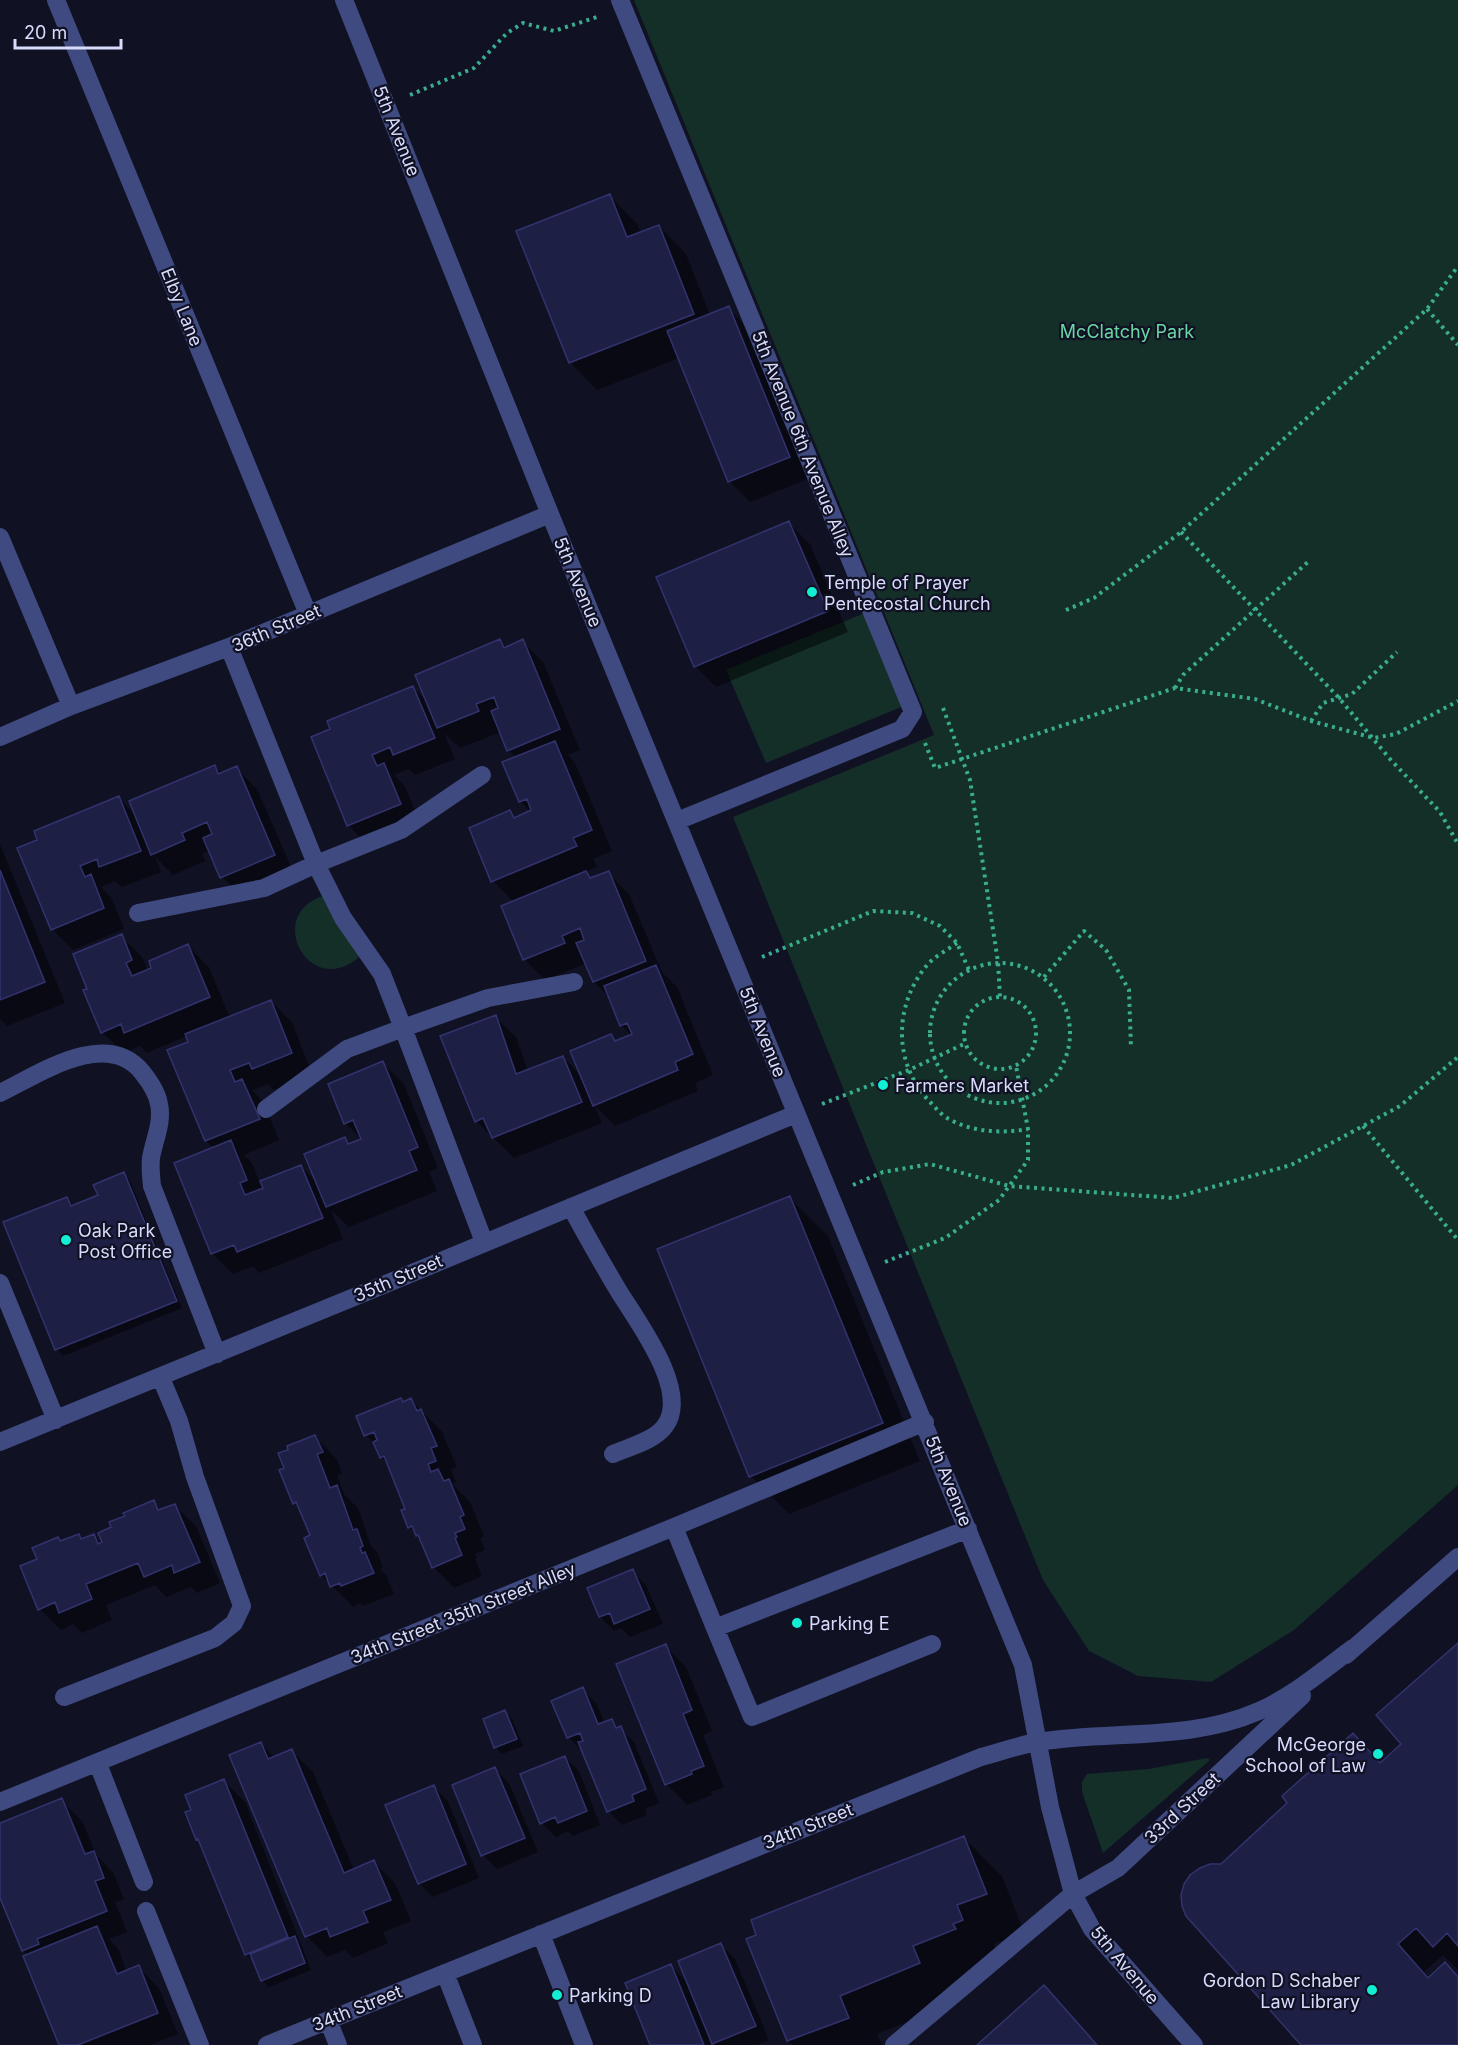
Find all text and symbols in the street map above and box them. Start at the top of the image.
scale bar [15,12,122,50]
text: 20 m [24,22,67,43]
street label: 5th Avenue [369,83,425,179]
street label: Elby Lane [157,265,207,349]
park label: McClatchy Park [1060,321,1194,342]
street label: 5th Avenue 6th Avenue Alley [748,327,858,561]
street label: 5th Avenue [550,534,606,630]
place label: Temple of Prayer Pentecostal Church [824,572,991,614]
marker: Temple of Prayer Pentecostal Church [805,585,819,599]
street label: 36th Street [228,600,324,656]
street label: 5th Avenue [735,984,791,1080]
place label: Farmers Market [895,1075,1029,1096]
marker: Farmers Market [876,1078,890,1092]
place label: Oak Park Post Office [78,1220,172,1262]
marker: Oak Park Post Office [59,1233,73,1247]
street label: 35th Street [350,1250,446,1306]
street label: 5th Avenue [921,1433,977,1529]
street label: 34th Street 35th Street Alley [347,1558,579,1668]
place label: Parking E [809,1613,889,1634]
marker: Parking E [790,1616,804,1630]
place label: McGeorge School of Law [1245,1734,1366,1776]
marker: McGeorge School of Law [1371,1747,1385,1761]
street label: 33rd Street [1140,1768,1224,1848]
street label: 34th Street [760,1798,856,1854]
street label: 5th Avenue [1086,1922,1164,2008]
place label: Gordon D Schaber Law Library [1203,1970,1360,2012]
street label: 34th Street [309,1980,405,2036]
marker: Gordon D Schaber Law Library [1365,1983,1379,1997]
place label: Parking D [569,1985,652,2006]
marker: Parking D [550,1988,564,2002]

